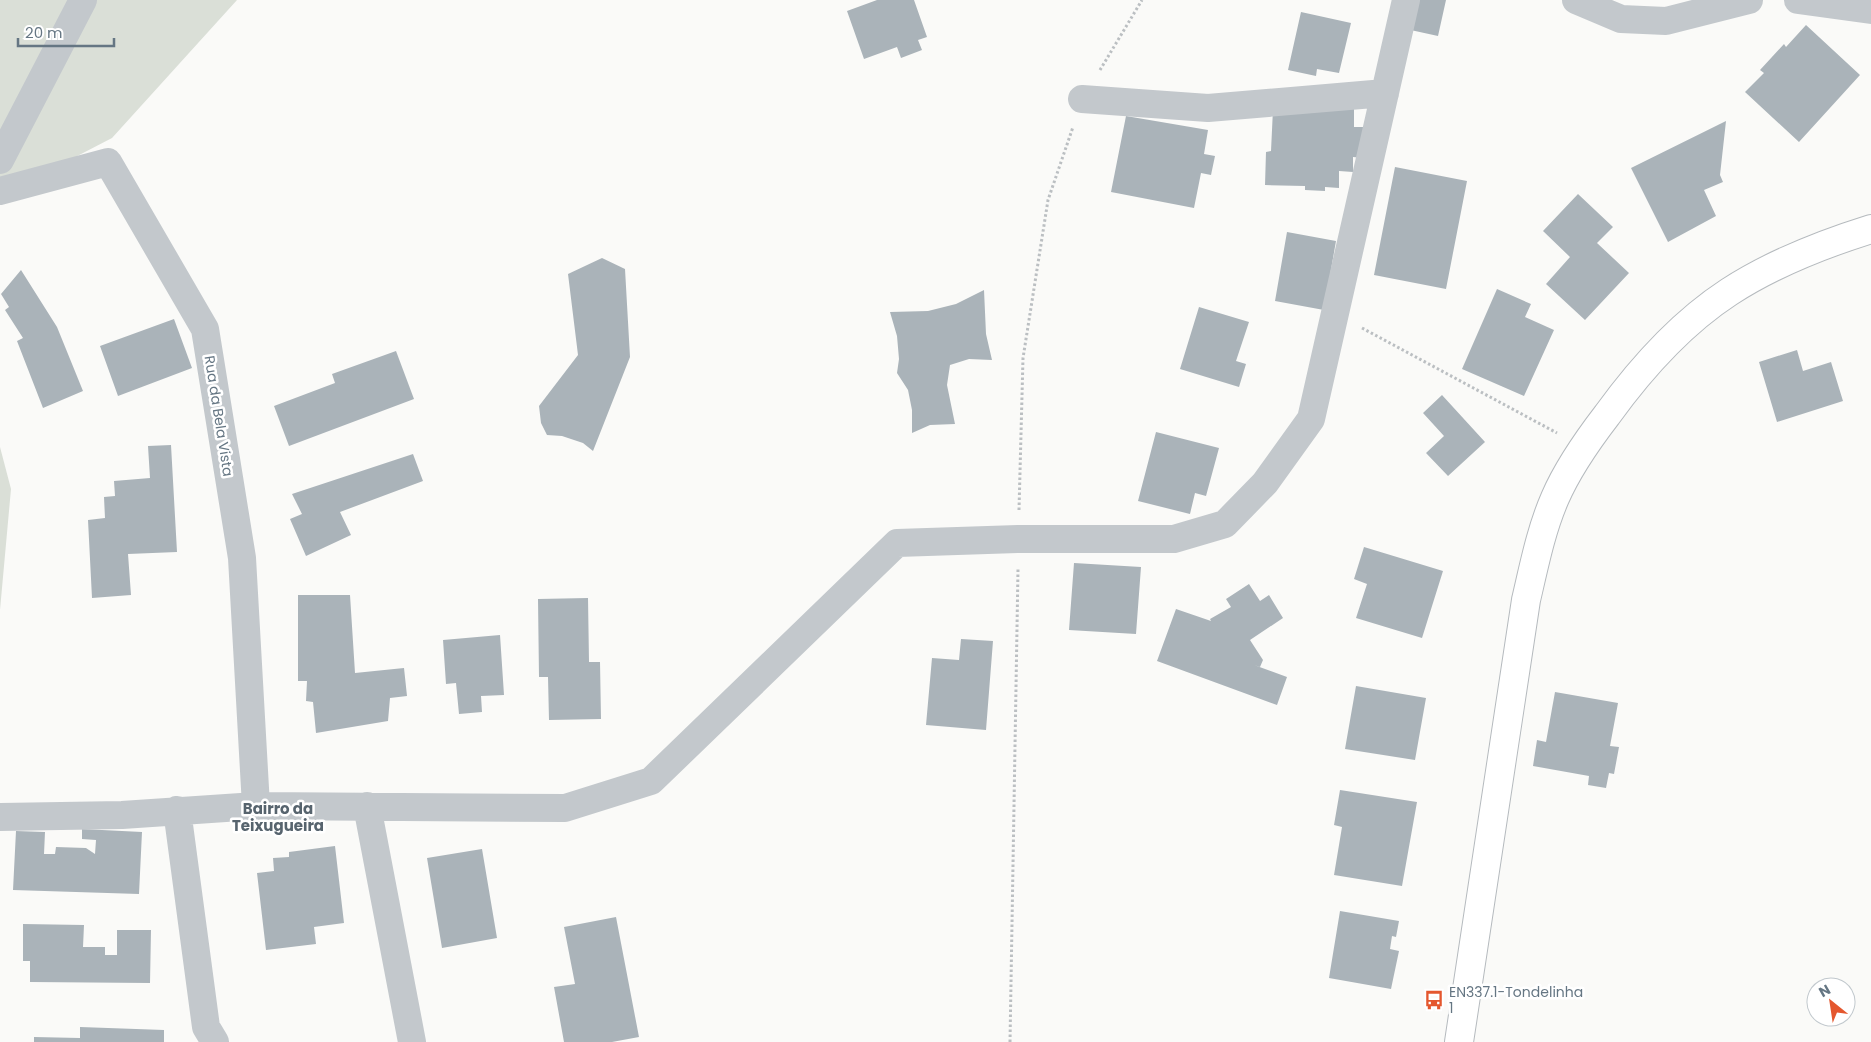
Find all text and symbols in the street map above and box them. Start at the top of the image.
scale bar [18,15,114,47]
text: 20 m [25,22,63,43]
street label: Rua da Bela Vista [200,354,238,478]
district label: Bairro da Teixugueira [232,798,324,836]
north arrow [1806,977,1856,1027]
text: N [1815,979,1834,1002]
place label: EN337.1-Tondelinha 1 [1449,982,1583,1018]
bus stop icon: EN337.1-Tondelinha 1 [1423,989,1445,1011]

